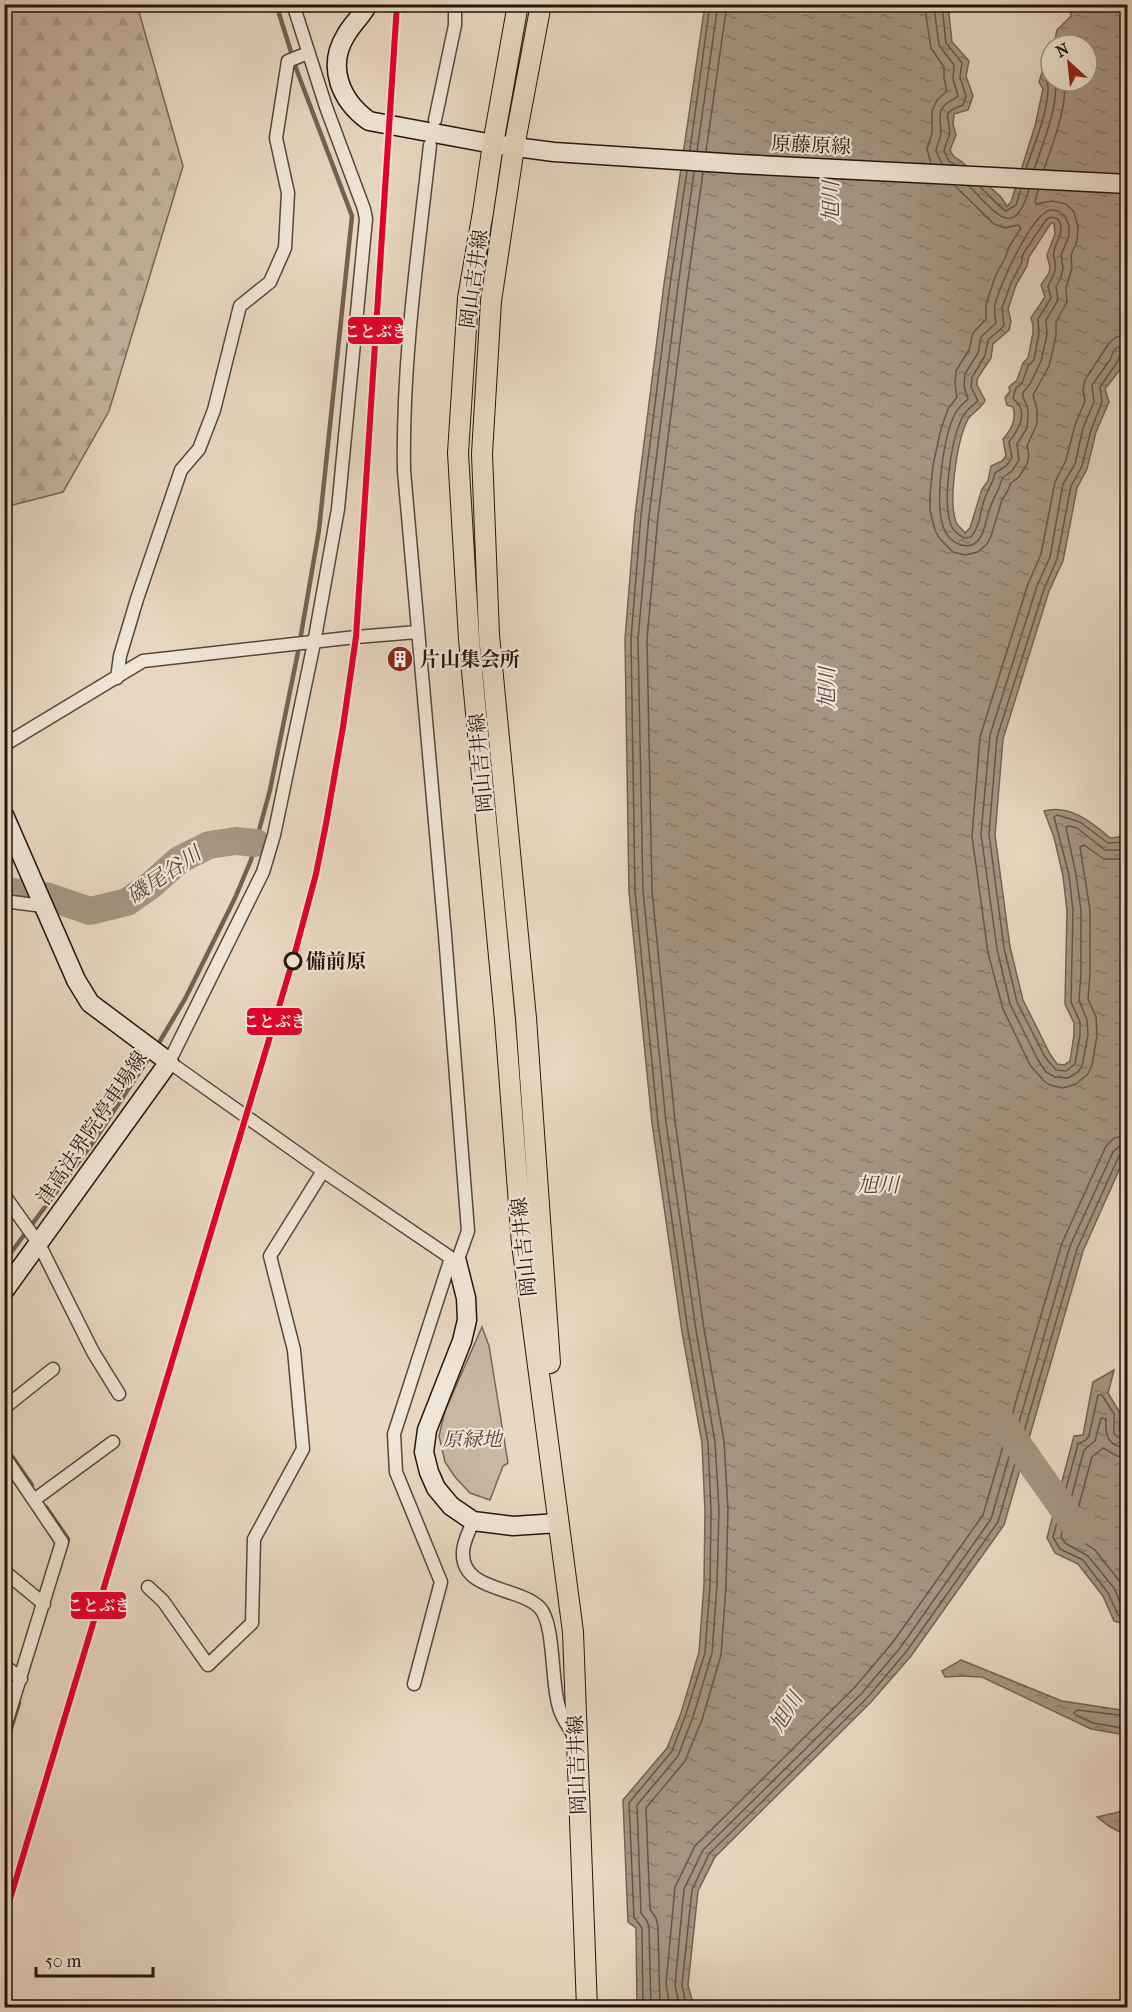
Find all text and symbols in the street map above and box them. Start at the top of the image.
north arrow [1039,33,1099,93]
text: N [1053,38,1073,61]
street label: 原藤原線 [770,131,852,159]
water label: 旭川 [819,179,843,223]
street label: 岡山吉井線 [456,228,492,330]
line badge: ことぶき [347,316,404,345]
text: ことぶき [344,322,408,341]
building icon: 片山集会所 [385,644,415,674]
place label: 片山集会所 [420,648,520,671]
water label: 旭川 [815,665,839,709]
street label: 岡山吉井線 [465,712,497,814]
water label: 磯尾谷川 [122,840,207,908]
place label: 備前原 [306,950,366,973]
marker: 備前原 [284,952,302,970]
line badge: ことぶき [246,1007,303,1036]
text: ことぶき [243,1012,307,1031]
street label: 津高法界院停車場線 [32,1047,152,1209]
water label: 旭川 [857,1173,901,1197]
street label: 岡山吉井線 [507,1196,541,1298]
park label: 原緑地 [442,1428,504,1451]
line badge: ことぶき [70,1591,127,1620]
text: ことぶき [67,1596,131,1615]
water label: 旭川 [765,1686,808,1736]
street label: 岡山吉井線 [564,1715,590,1815]
scale bar [36,1940,153,1978]
text: 50 m [45,1951,82,1972]

